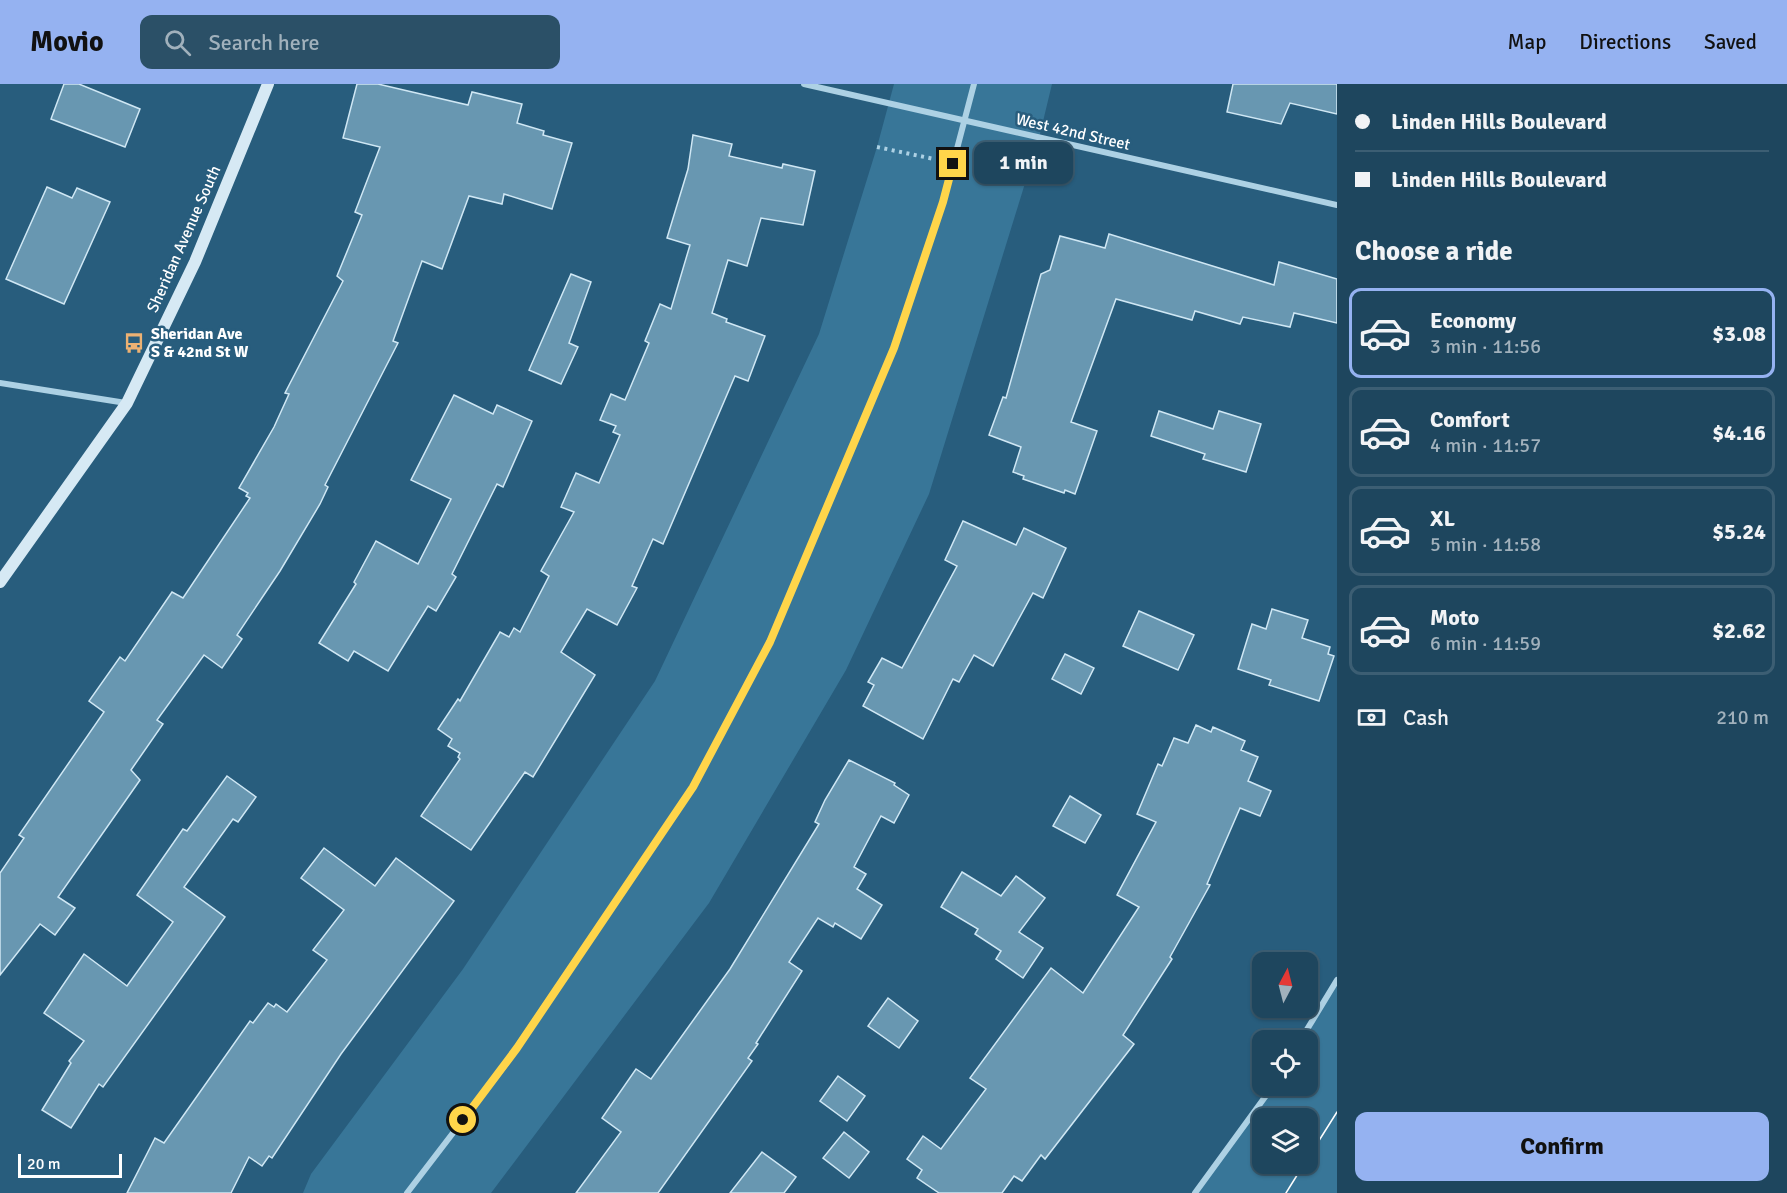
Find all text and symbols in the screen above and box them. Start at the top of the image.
search box [140,15,560,69]
text: Movio [30,25,104,59]
icon: search [161,26,194,59]
text: Search here [209,29,320,56]
text: Map [1508,29,1546,55]
text: Directions [1579,29,1671,55]
text: Saved [1704,29,1757,55]
text: Linden Hills Boulevard [1391,108,1607,135]
street label: West 42nd Street [1014,109,1133,155]
callout: 1 min [974,143,1073,185]
route end [939,150,966,177]
text: 1 min [999,150,1048,175]
street label: Sheridan Avenue South [143,162,225,316]
text: Linden Hills Boulevard [1391,166,1607,193]
text: Choose a ride [1355,235,1513,268]
icon: car [1358,306,1412,360]
text: Economy [1430,307,1516,334]
text: $3.08 [1712,320,1766,347]
place label: Sheridan Ave S & 42nd St W [151,324,249,362]
bus stop icon: Sheridan Ave S & 42nd St W [122,331,146,355]
text: 3 min · 11:56 [1430,334,1541,359]
icon: car [1358,405,1412,459]
text: Comfort [1430,406,1510,433]
text: $4.16 [1712,419,1766,446]
text: 4 min · 11:57 [1430,433,1541,458]
icon: car [1358,504,1412,558]
text: XL [1430,505,1455,532]
text: $5.24 [1712,518,1766,545]
text: 5 min · 11:58 [1430,532,1541,557]
icon: car [1358,603,1412,657]
text: Moto [1430,604,1479,631]
text: $2.62 [1712,617,1766,644]
text: 6 min · 11:59 [1430,631,1541,656]
icon: cash [1355,701,1388,734]
text: Cash [1403,704,1449,731]
text: 210 m [1716,705,1769,730]
north arrow [1252,952,1318,1018]
map controls [1252,952,1318,1174]
button: locate [1252,1030,1318,1096]
route start [449,1106,476,1133]
button: layers [1252,1108,1318,1174]
button: Confirm [1355,1112,1769,1181]
scale bar [18,1151,122,1178]
text: 20 m [27,1154,61,1174]

